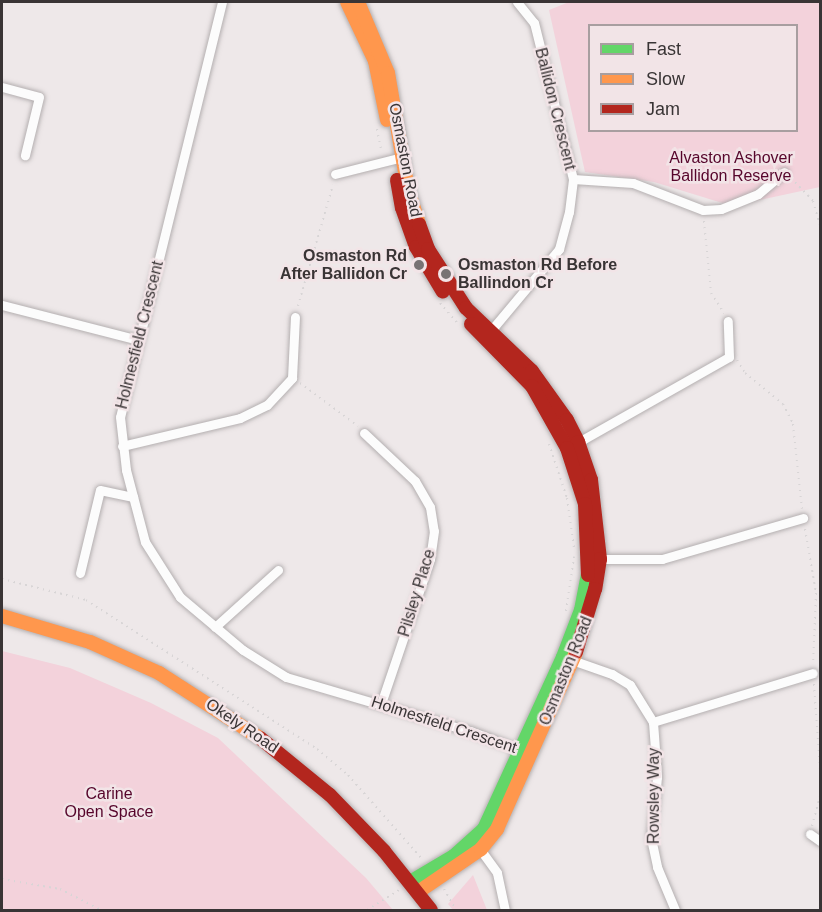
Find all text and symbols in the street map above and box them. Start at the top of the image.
legend [588,24,798,132]
text: Fast [646,39,681,59]
street label: Ballidon Crescent [531,46,579,172]
text: Slow [646,69,685,89]
text: Jam [646,99,680,119]
street label: Osmaston Road [385,101,425,219]
park label: Alvaston Ashover Ballidon Reserve [669,148,793,186]
place label: Osmaston Rd After Ballidon Cr [280,246,407,284]
place label: Osmaston Rd Before Ballindon Cr [458,255,617,293]
marker: Osmaston Rd After Ballidon Cr [412,258,426,272]
street label: Holmesfield Crescent [112,259,168,411]
marker: Osmaston Rd Before Ballindon Cr [439,267,453,281]
street label: Pilsley Place [395,547,439,639]
street label: Osmaston Road [535,614,597,728]
street label: Holmesfield Crescent [369,692,519,758]
street label: Okely Road [202,695,282,757]
street label: Rowsley Way [644,748,664,844]
park label: Carine Open Space [65,784,153,822]

